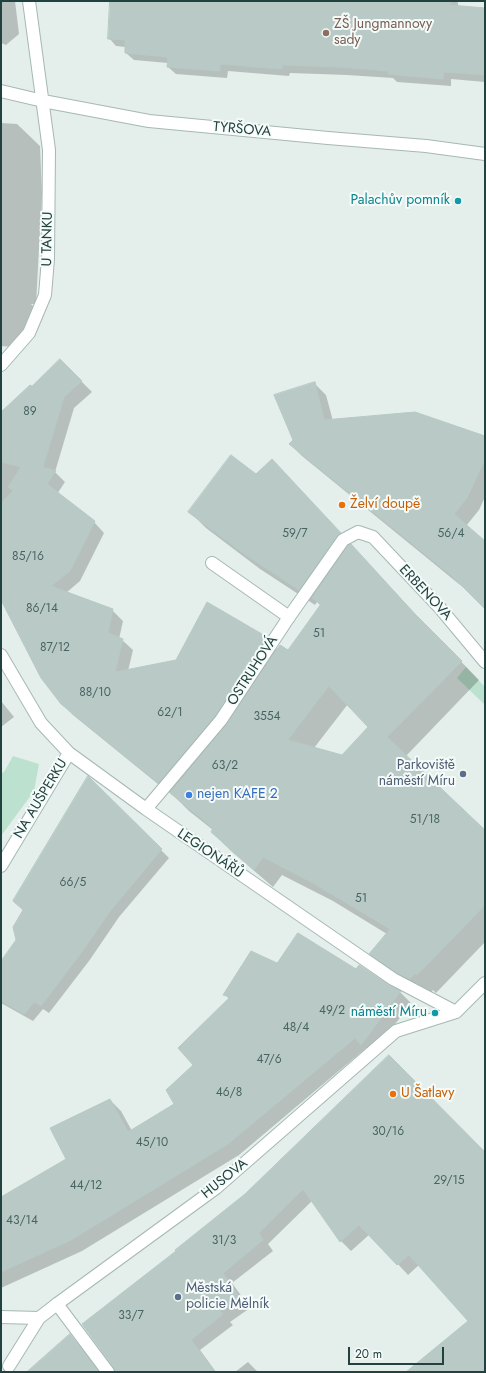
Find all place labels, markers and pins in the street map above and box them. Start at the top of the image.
place label: ZŠ Jungmannovy sady [334,17,432,50]
marker: ZŠ Jungmannovy sady [321,28,331,38]
place label: Palachův pomník [351,193,450,209]
marker: Palachův pomník [453,196,463,206]
place label: Želví doupě [350,497,420,513]
marker: Želví doupě [337,500,347,510]
place label: Parkoviště náměstí Míru [379,758,455,790]
marker: Parkoviště náměstí Míru [458,769,468,779]
place label: nejen KAFE 2 [197,787,278,803]
marker: nejen KAFE 2 [184,790,194,800]
place label: náměstí Míru [351,1005,427,1021]
marker: náměstí Míru [430,1008,440,1018]
place label: U Šatlavy [401,1086,454,1102]
marker: U Šatlavy [388,1089,398,1099]
place label: Městská policie Mělník [186,1281,269,1314]
marker: Městská policie Mělník [173,1292,183,1302]

